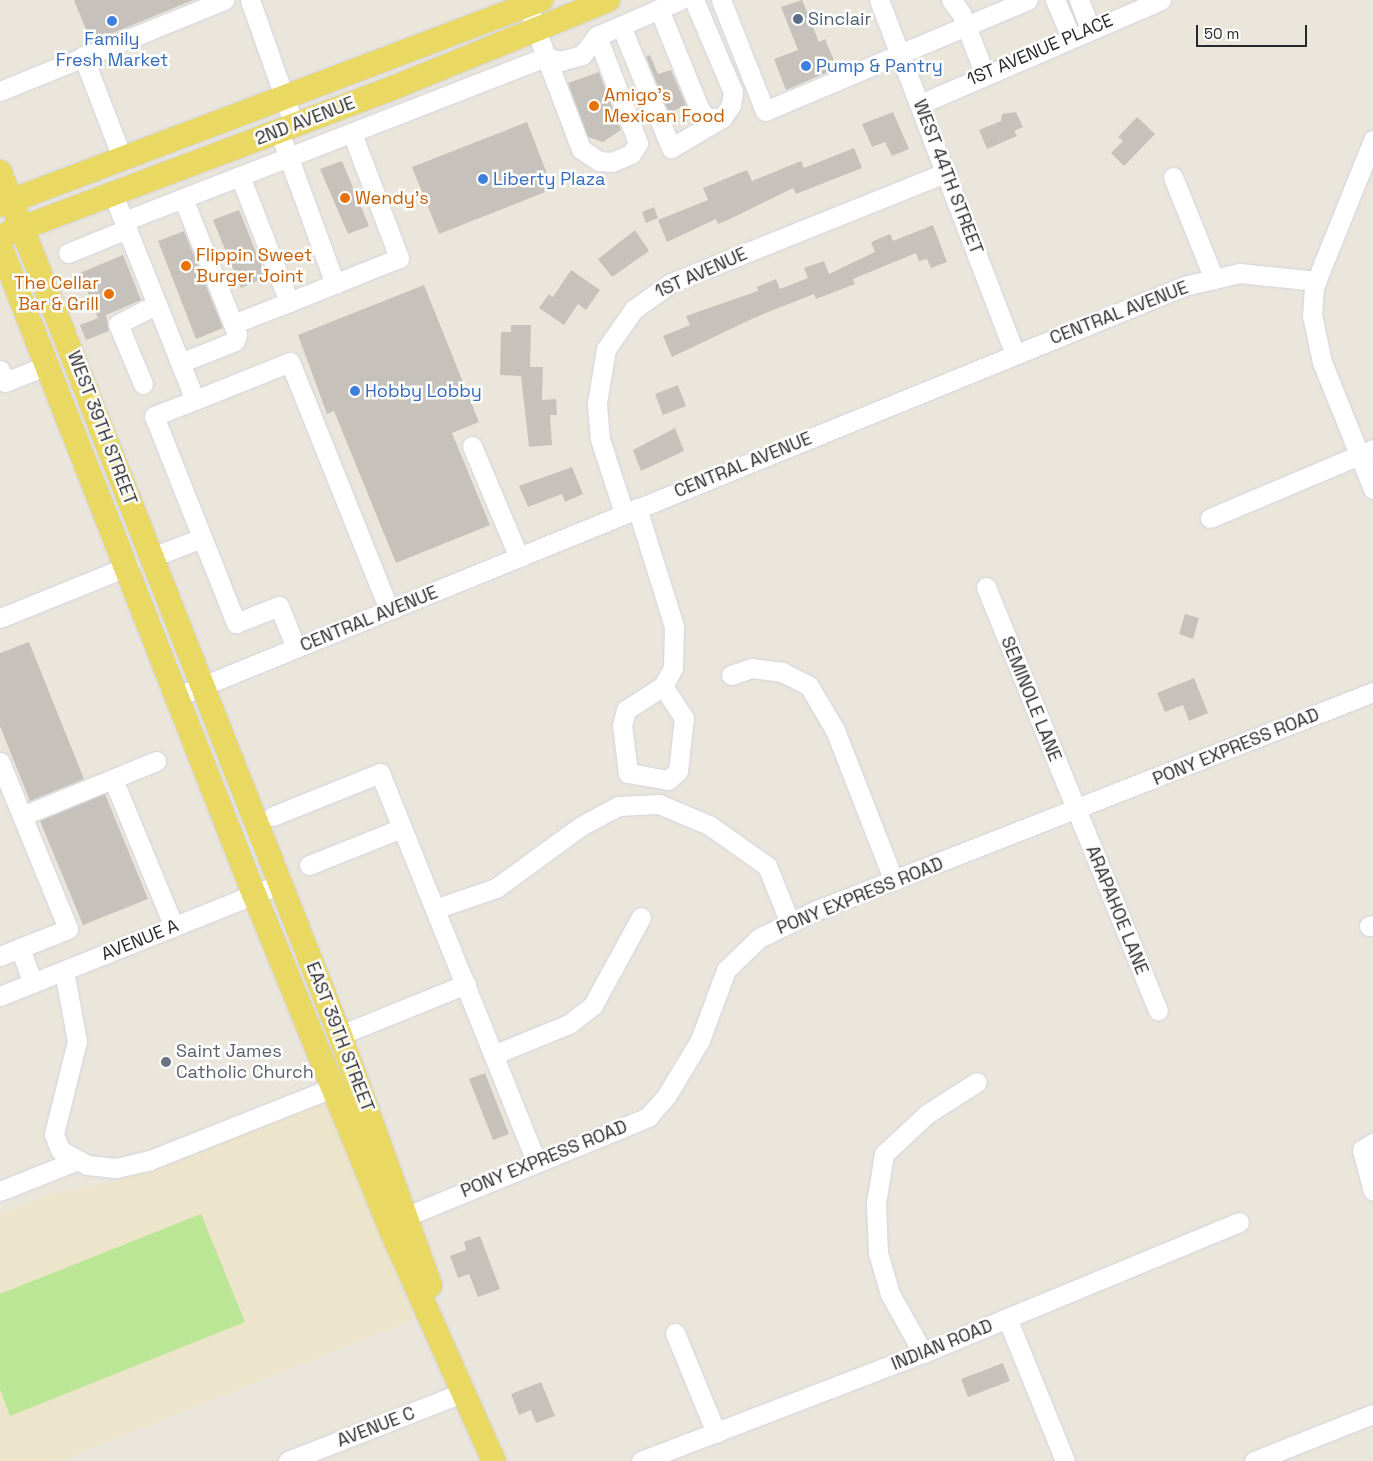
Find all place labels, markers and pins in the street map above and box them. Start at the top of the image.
place label: Sinclair [808,8,871,30]
marker: Sinclair [792,13,804,25]
marker: Family Fresh Market [106,15,118,27]
place label: Family Fresh Market [56,29,168,72]
place label: Pump & Pantry [816,55,943,77]
marker: Pump & Pantry [800,60,812,72]
place label: Amigo's Mexican Food [604,85,725,128]
marker: Amigo's Mexican Food [588,100,600,112]
place label: Liberty Plaza [493,168,605,190]
marker: Liberty Plaza [477,173,489,185]
place label: Wendy's [355,187,429,209]
marker: Wendy's [339,192,351,204]
place label: Flippin Sweet Burger Joint [196,245,312,288]
marker: Flippin Sweet Burger Joint [180,260,192,272]
place label: The Cellar Bar & Grill [14,273,99,316]
marker: The Cellar Bar & Grill [103,288,115,300]
place label: Hobby Lobby [365,380,482,402]
marker: Hobby Lobby [349,385,361,397]
place label: Saint James Catholic Church [176,1041,314,1084]
marker: Saint James Catholic Church [160,1056,172,1068]

